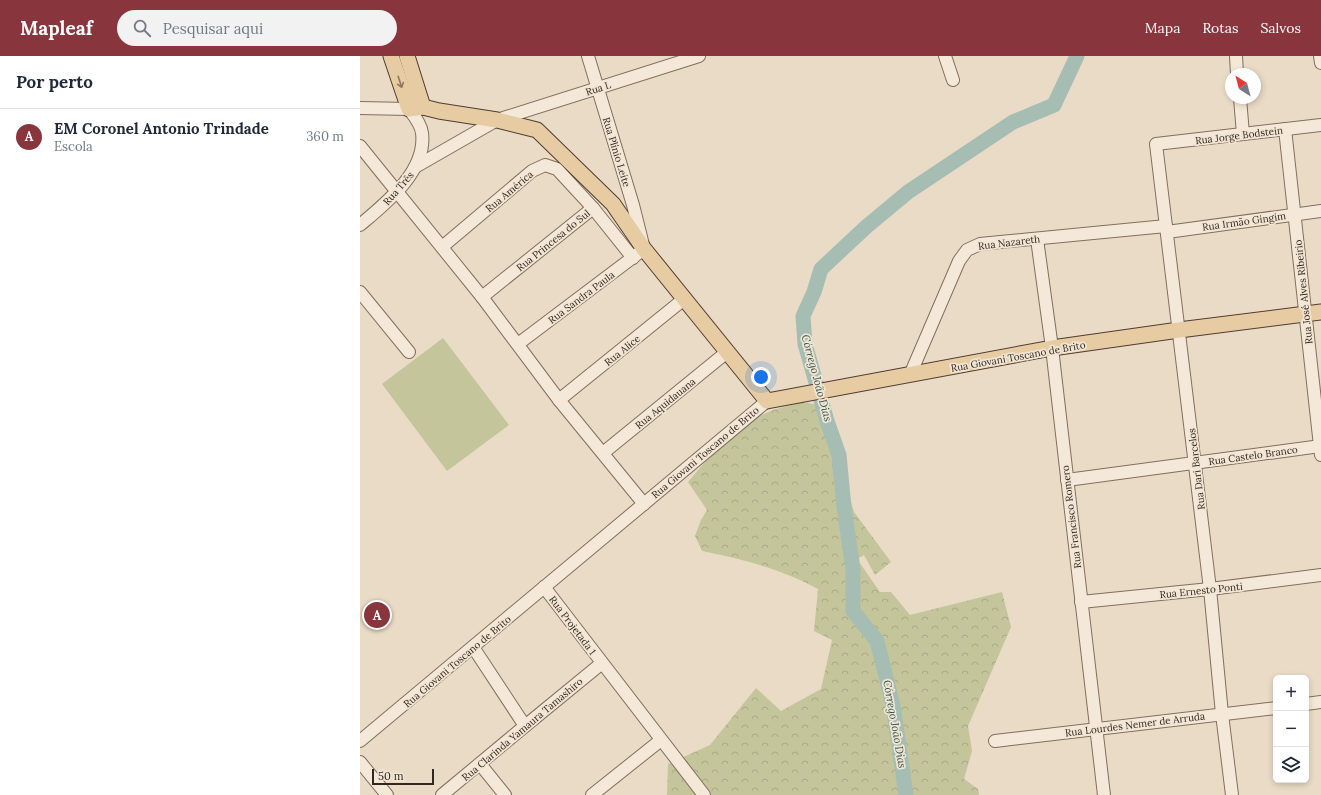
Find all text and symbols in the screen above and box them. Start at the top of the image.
search box [117,10,397,46]
text: Mapleaf [20,16,93,40]
icon: search [131,17,153,39]
text: Pesquisar aqui [163,19,263,38]
text: Mapa [1145,19,1180,37]
text: Rotas [1202,19,1238,37]
text: Salvos [1260,19,1301,37]
north arrow [1225,68,1261,104]
text: Por perto [16,71,93,93]
one-way arrow [397,76,404,89]
street label: Rua L [584,78,613,99]
street label: Rua Plínio Leite [600,116,633,189]
text: EM Coronel Antonio Trindade [54,119,269,138]
street label: Rua Jorge Bodstein [1194,124,1284,147]
text: A [25,128,33,145]
text: 360 m [306,128,344,145]
text: Escola [54,138,93,155]
street label: Rua Três [380,168,417,208]
street label: Rua América [483,168,536,215]
street label: Rua Princesa do Sul [514,206,593,274]
street label: Rua Irmão Gingim [1201,209,1287,234]
street label: Rua Nazareth [977,232,1041,253]
street label: Rua José Alves Ribeirio [1292,239,1315,345]
street label: Rua Sandra Paula [545,268,617,327]
street label: Rua Alice [602,332,643,369]
water label: Córrego João Dias [799,333,835,423]
street label: Rua Giovani Toscano de Brito [950,338,1087,375]
your location [751,367,771,387]
street label: Rua Aquidauana [632,375,698,432]
street label: Rua Giovani Toscano de Brito [649,403,762,501]
street label: Rua Dari Barcelos [1185,427,1208,510]
street label: Rua Castelo Branco [1208,443,1299,468]
street label: Rua Francisco Romero [1059,464,1084,569]
street label: Rua Ernesto Ponti [1159,580,1243,601]
street label: Rua Projetada 1 [546,593,599,658]
pin: A [364,600,390,630]
street label: Rua Giovani Toscano de Brito [401,612,514,710]
street label: Rua Clarinda Yamaura Tamashiro [459,675,586,784]
map controls [1273,675,1309,783]
button: + [1273,675,1309,711]
water label: Córrego João Dias [880,679,910,770]
street label: Rua Lourdes Nemer de Arruda [1064,709,1206,740]
button: − [1273,711,1309,747]
button: layers [1273,747,1309,783]
scale bar [372,767,434,786]
text: 50 m [378,769,404,783]

